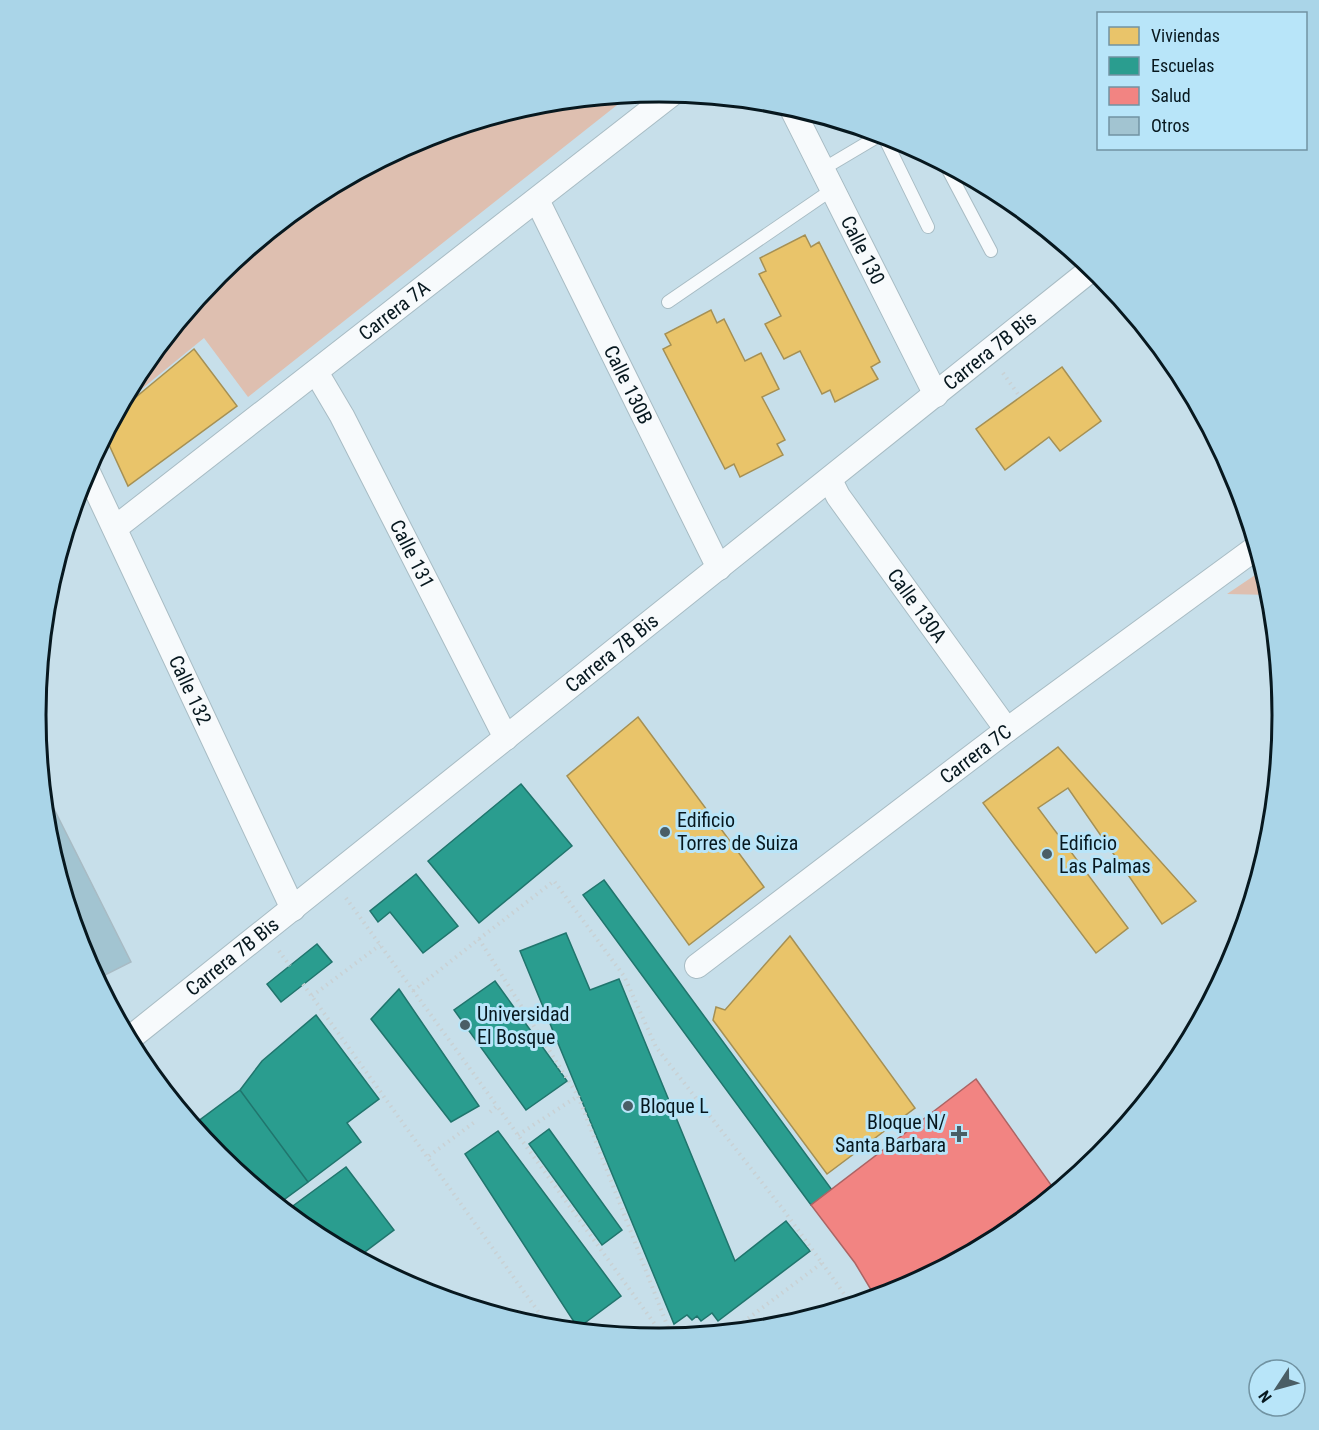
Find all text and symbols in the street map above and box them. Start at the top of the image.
legend [1097,12,1307,150]
text: Viviendas [1151,25,1220,46]
text: Escuelas [1151,55,1215,76]
text: Salud [1151,85,1191,106]
text: Otros [1151,115,1190,136]
street label: Calle 130 [836,212,890,288]
street label: Carrera 7A [354,275,435,346]
street label: Carrera 7B Bis [938,306,1041,395]
street label: Calle 130B [599,341,658,428]
street label: Calle 131 [385,516,440,592]
street label: Calle 130A [882,564,952,647]
street label: Carrera 7B Bis [560,609,663,697]
street label: Calle 132 [164,652,217,729]
street label: Carrera 7C [935,719,1016,789]
place label: Edificio Torres de Suiza [677,808,798,855]
marker: Edificio Torres de Suiza [658,825,672,839]
place label: Edificio Las Palmas [1059,831,1151,878]
marker: Edificio Las Palmas [1040,847,1054,861]
street label: Carrera 7B Bis [181,912,283,1001]
place label: Universidad El Bosque [477,1002,570,1049]
marker: Universidad El Bosque [458,1018,472,1032]
place label: Bloque L [640,1094,709,1118]
marker: Bloque L [621,1099,635,1113]
place label: Bloque N/ Santa Barbara [835,1110,946,1157]
marker: Bloque N/ Santa Barbara [950,1125,968,1143]
north arrow [1247,1358,1307,1418]
text: N [1255,1387,1276,1406]

